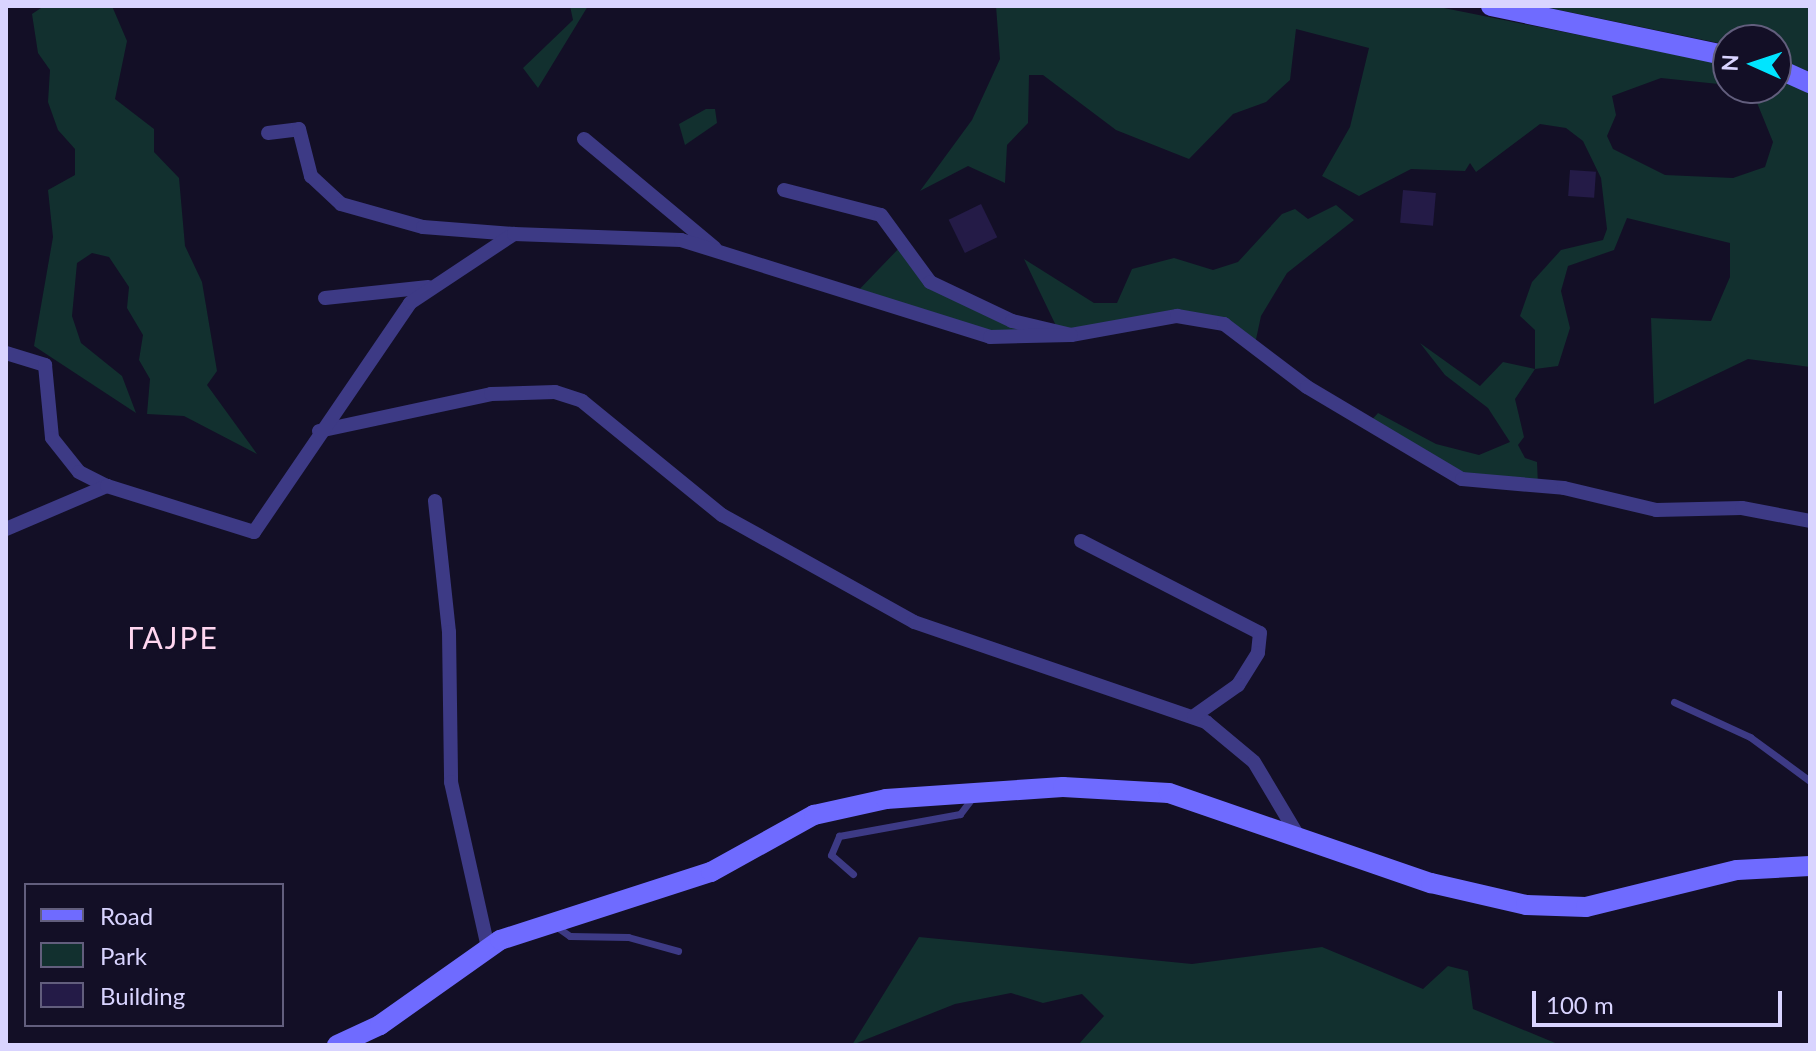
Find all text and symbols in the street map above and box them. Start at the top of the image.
north arrow [1712,24,1792,104]
text: N [1716,54,1743,72]
district label: ГАЈРЕ [127,619,219,655]
legend [24,883,284,1027]
text: Road [100,901,153,930]
text: Park [100,941,147,970]
scale bar [1536,975,1786,1025]
text: Building [100,981,185,1010]
text: 100 m [1546,990,1614,1019]

